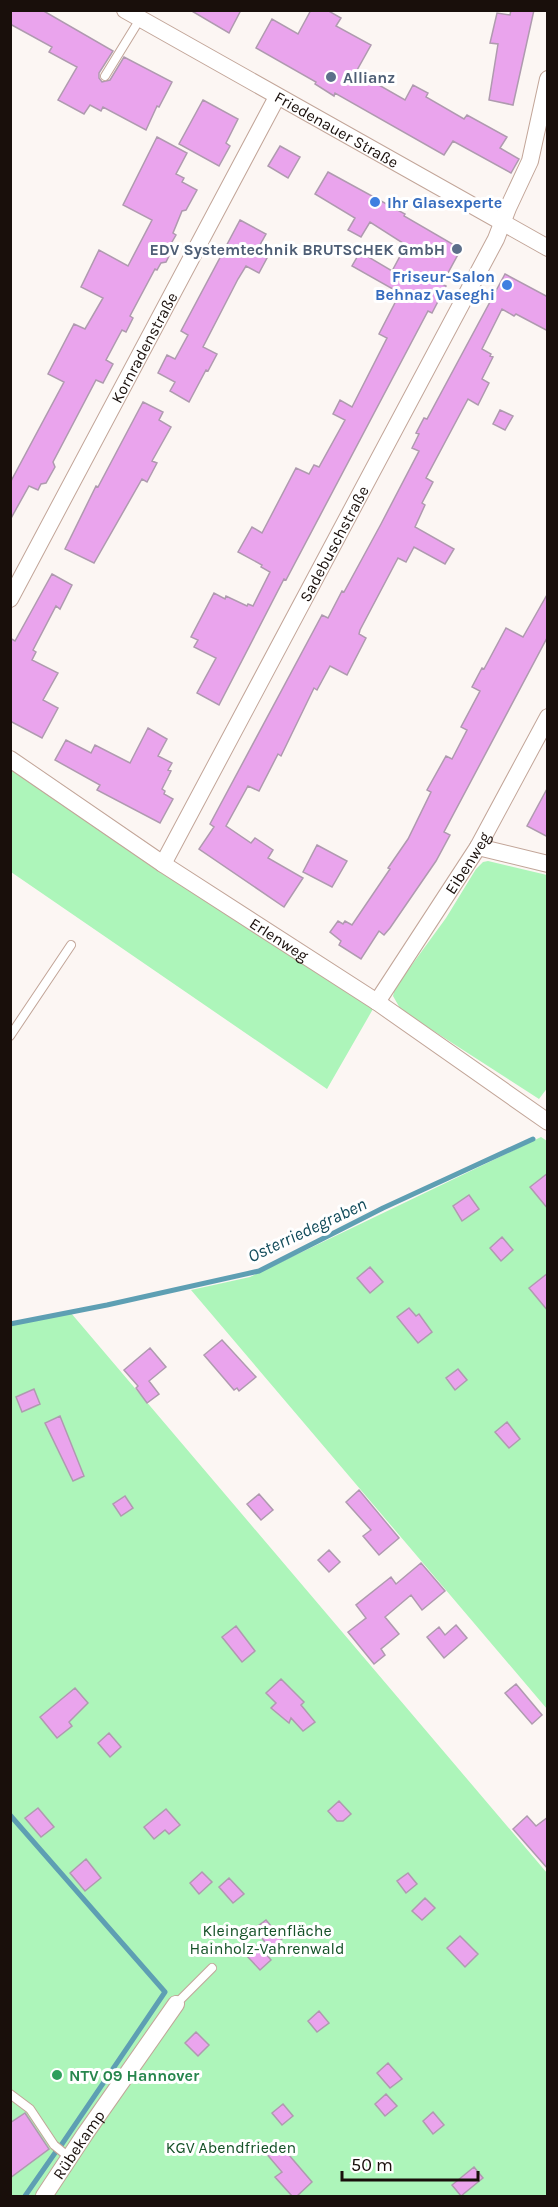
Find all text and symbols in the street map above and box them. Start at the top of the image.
place label: Allianz [343,68,395,87]
marker: Allianz [324,70,338,84]
street label: Friedenauer Straße [271,87,402,172]
place label: Ihr Glasexperte [387,193,502,212]
marker: Ihr Glasexperte [368,195,382,209]
place label: EDV Systemtechnik BRUTSCHEK GmbH [149,240,445,259]
marker: EDV Systemtechnik BRUTSCHEK GmbH [450,242,464,256]
place label: Friseur-Salon Behnaz Vaseghi [375,267,495,304]
marker: Friseur-Salon Behnaz Vaseghi [500,278,514,292]
street label: Kornradenstraße [107,289,182,406]
street label: Sadebuschstraße [295,483,373,605]
street label: Eibenweg [441,829,494,898]
street label: Erlenweg [246,914,312,965]
water label: Osterriedegraben [244,1193,370,1267]
park label: Kleingartenfläche Hainholz-Vahrenwald [190,1921,344,1958]
place label: NTV 09 Hannover [69,2066,200,2085]
marker: NTV 09 Hannover [50,2068,64,2082]
street label: Rübekamp [49,2106,109,2183]
park label: KGV Abendfrieden [166,2138,296,2157]
scale bar [342,2144,478,2182]
text: 50 m [351,2154,393,2176]

